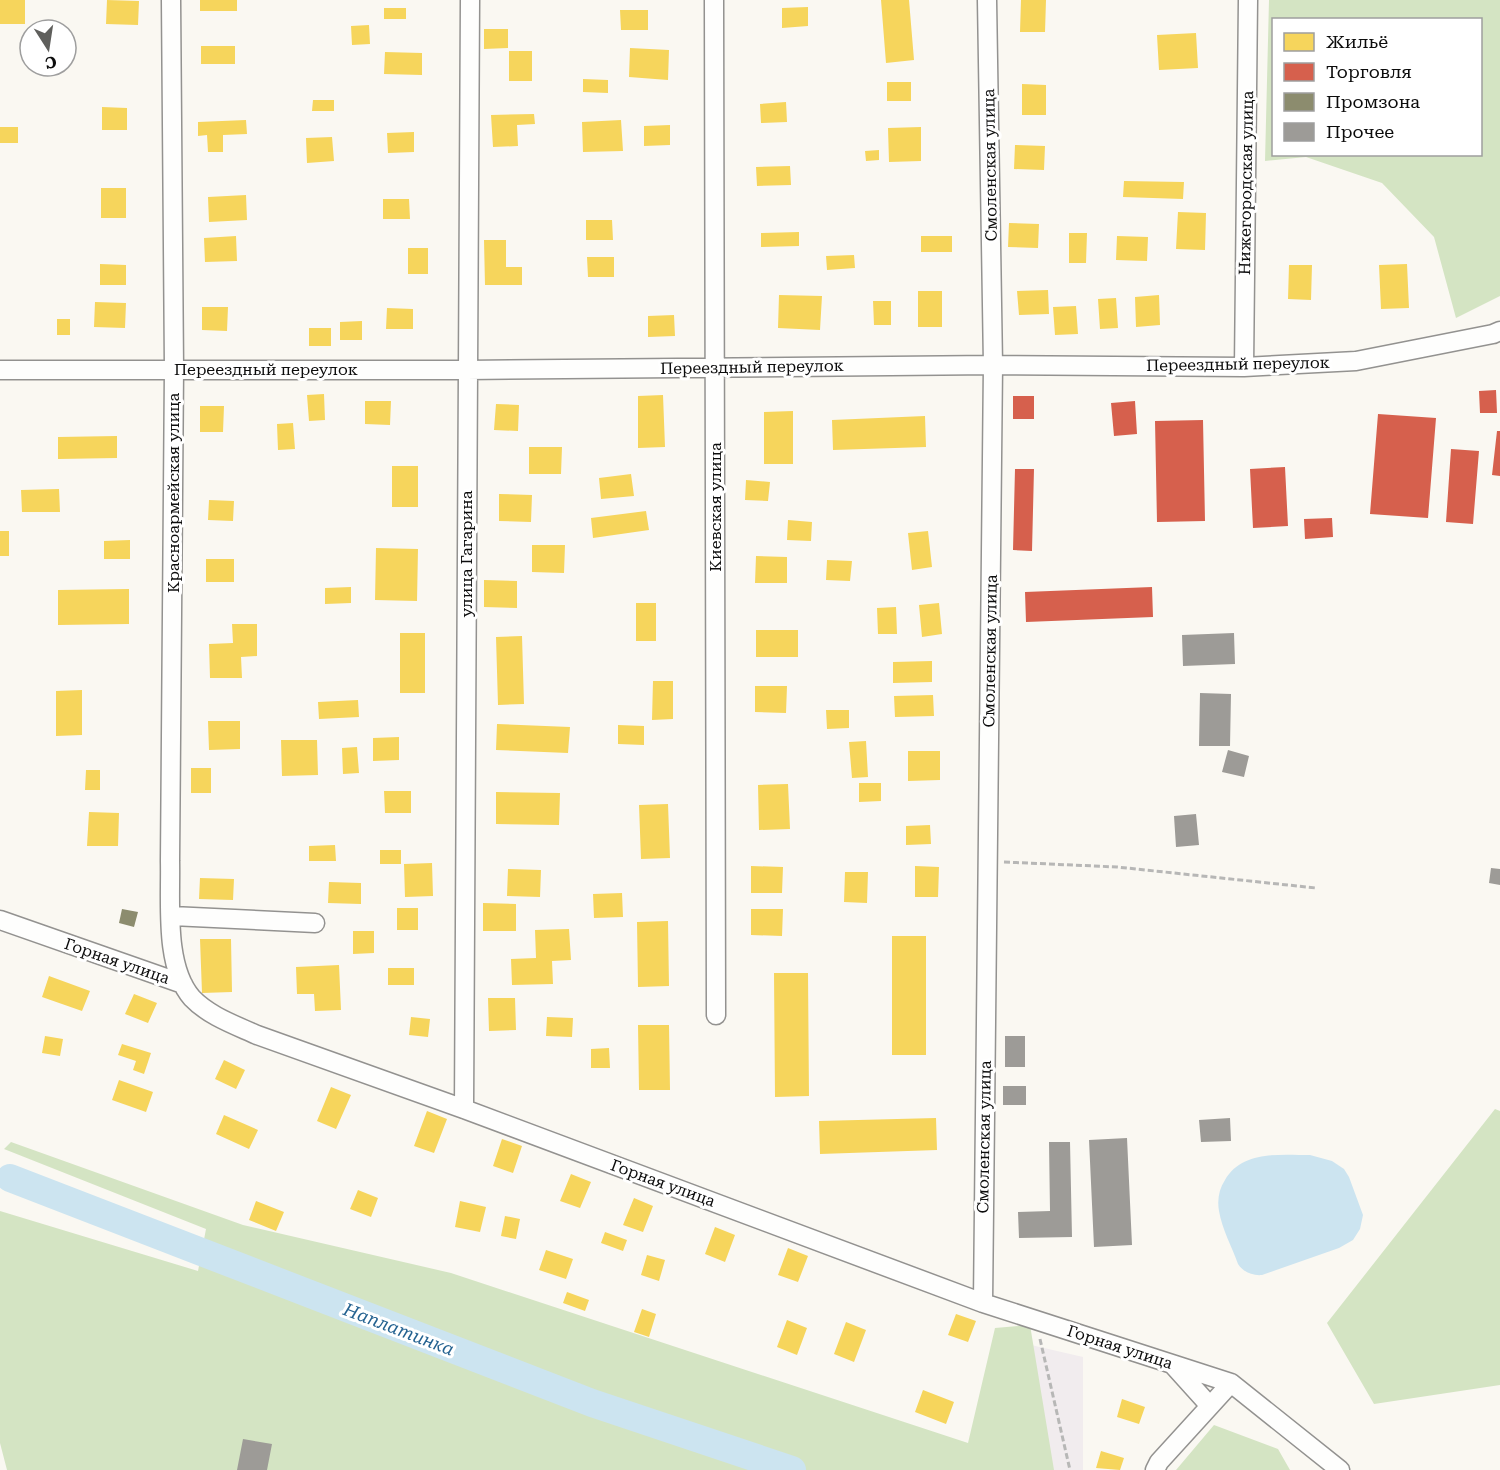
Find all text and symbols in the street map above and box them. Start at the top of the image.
north arrow [18,18,78,78]
legend [1272,18,1482,156]
text: Жильё [1326,31,1388,52]
text: С [44,52,58,73]
text: Торговля [1326,61,1412,82]
street label: Смоленская улица [979,88,1001,242]
street label: Нижегородская улица [1235,90,1257,275]
text: Промзона [1326,91,1420,112]
text: Прочее [1326,121,1394,142]
street label: Переездный переулок [1146,353,1330,375]
street label: Переездный переулок [660,356,844,378]
street label: Переездный переулок [174,360,358,379]
street label: Красноармейская улица [164,393,183,593]
street label: Киевская улица [706,442,725,572]
street label: улица Гагарина [457,490,476,617]
street label: Смоленская улица [979,574,1001,728]
street label: Горная улица [62,934,172,988]
street label: Смоленская улица [973,1060,995,1214]
street label: Горная улица [608,1155,718,1211]
water label: Наплатинка [340,1298,457,1360]
street label: Горная улица [1065,1321,1175,1373]

